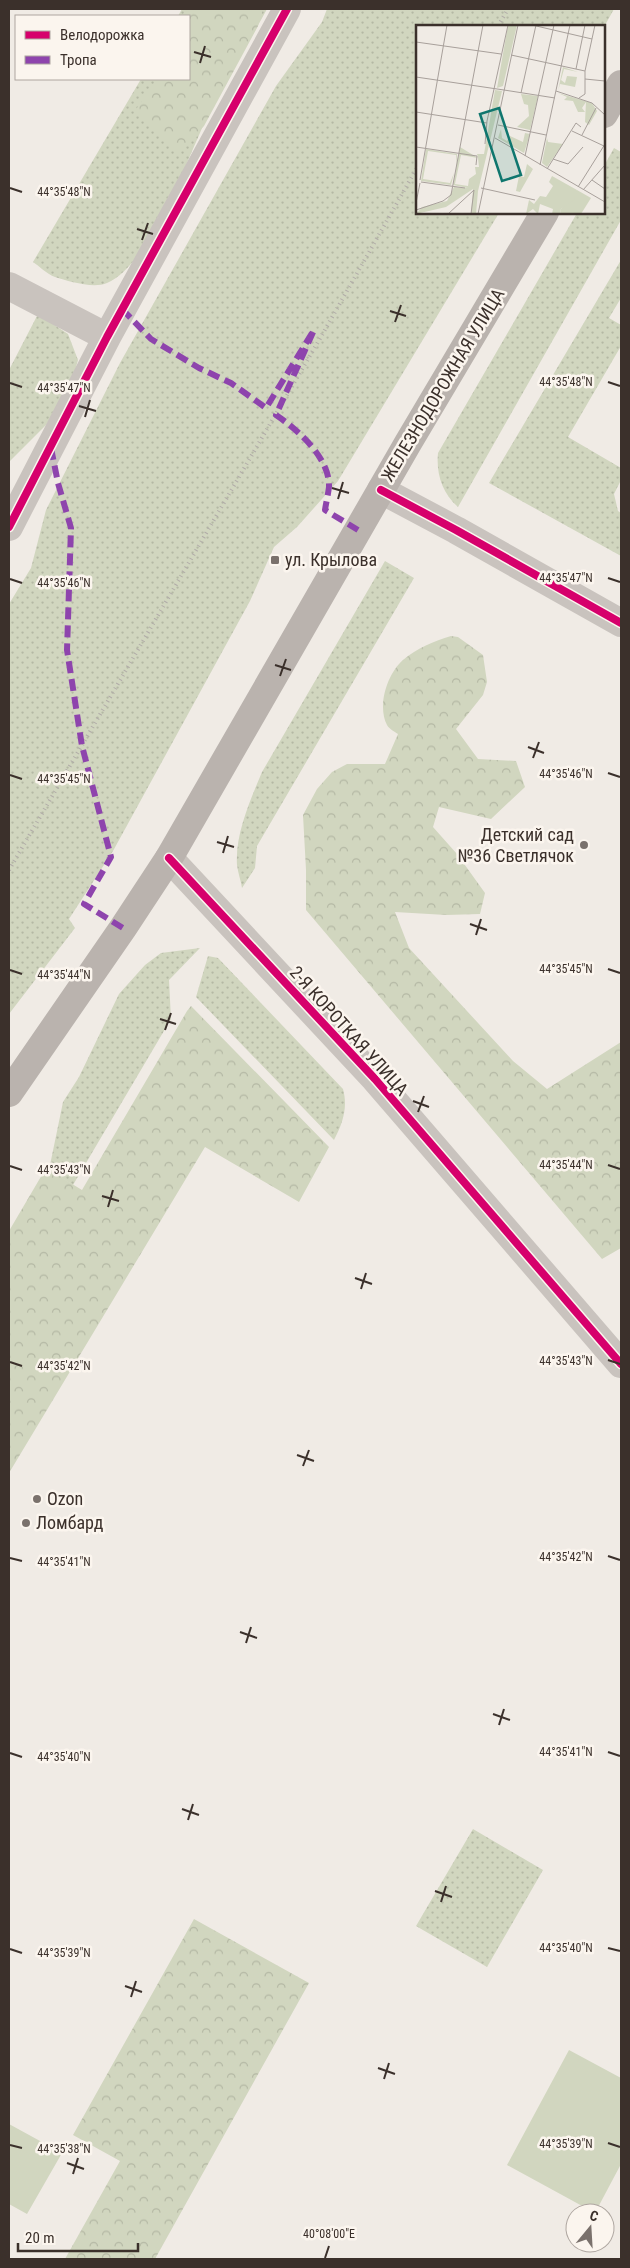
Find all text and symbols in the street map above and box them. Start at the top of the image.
legend [15,15,190,80]
inset map [416,25,605,214]
text: Велодорожка [60,26,145,44]
text: Тропа [60,51,97,69]
text: 44°35'48"N [37,185,91,199]
street label: ЖЕЛЕЗНОДОРОЖНАЯ УЛИЦА [377,284,509,485]
text: 44°35'48"N [539,375,593,389]
text: 44°35'47"N [37,381,91,395]
place label: ул. Крылова [285,549,377,570]
marker: ул. Крылова [269,554,281,566]
text: 44°35'47"N [539,571,593,585]
text: 44°35'46"N [37,576,91,590]
text: 44°35'46"N [539,767,593,781]
text: 44°35'45"N [37,772,91,786]
place label: Детский сад №36 Светлячок [457,824,574,866]
marker: Детский сад №36 Светлячок [578,839,590,851]
street label: 2-Я КОРОТКАЯ УЛИЦА [286,962,413,1100]
text: 44°35'45"N [539,962,593,976]
text: 44°35'44"N [37,968,91,982]
text: 44°35'44"N [539,1158,593,1172]
text: 44°35'43"N [37,1163,91,1177]
text: 44°35'43"N [539,1354,593,1368]
text: 44°35'42"N [37,1359,91,1373]
place label: Ozon [47,1488,83,1509]
marker: Ozon [31,1493,43,1505]
place label: Ломбард [36,1512,104,1533]
marker: Ломбард [20,1517,32,1529]
text: 44°35'42"N [539,1550,593,1564]
text: 44°35'41"N [37,1555,91,1569]
text: 44°35'41"N [539,1745,593,1759]
text: 44°35'40"N [37,1750,91,1764]
text: 44°35'40"N [539,1941,593,1955]
text: 44°35'39"N [37,1946,91,1960]
text: 44°35'39"N [539,2137,593,2151]
text: 44°35'38"N [37,2142,91,2156]
north arrow [565,2203,615,2253]
text: С [588,2207,600,2224]
scale bar [18,2220,138,2252]
text: 40°08'00"E [303,2227,355,2241]
text: 20 m [25,2229,55,2247]

